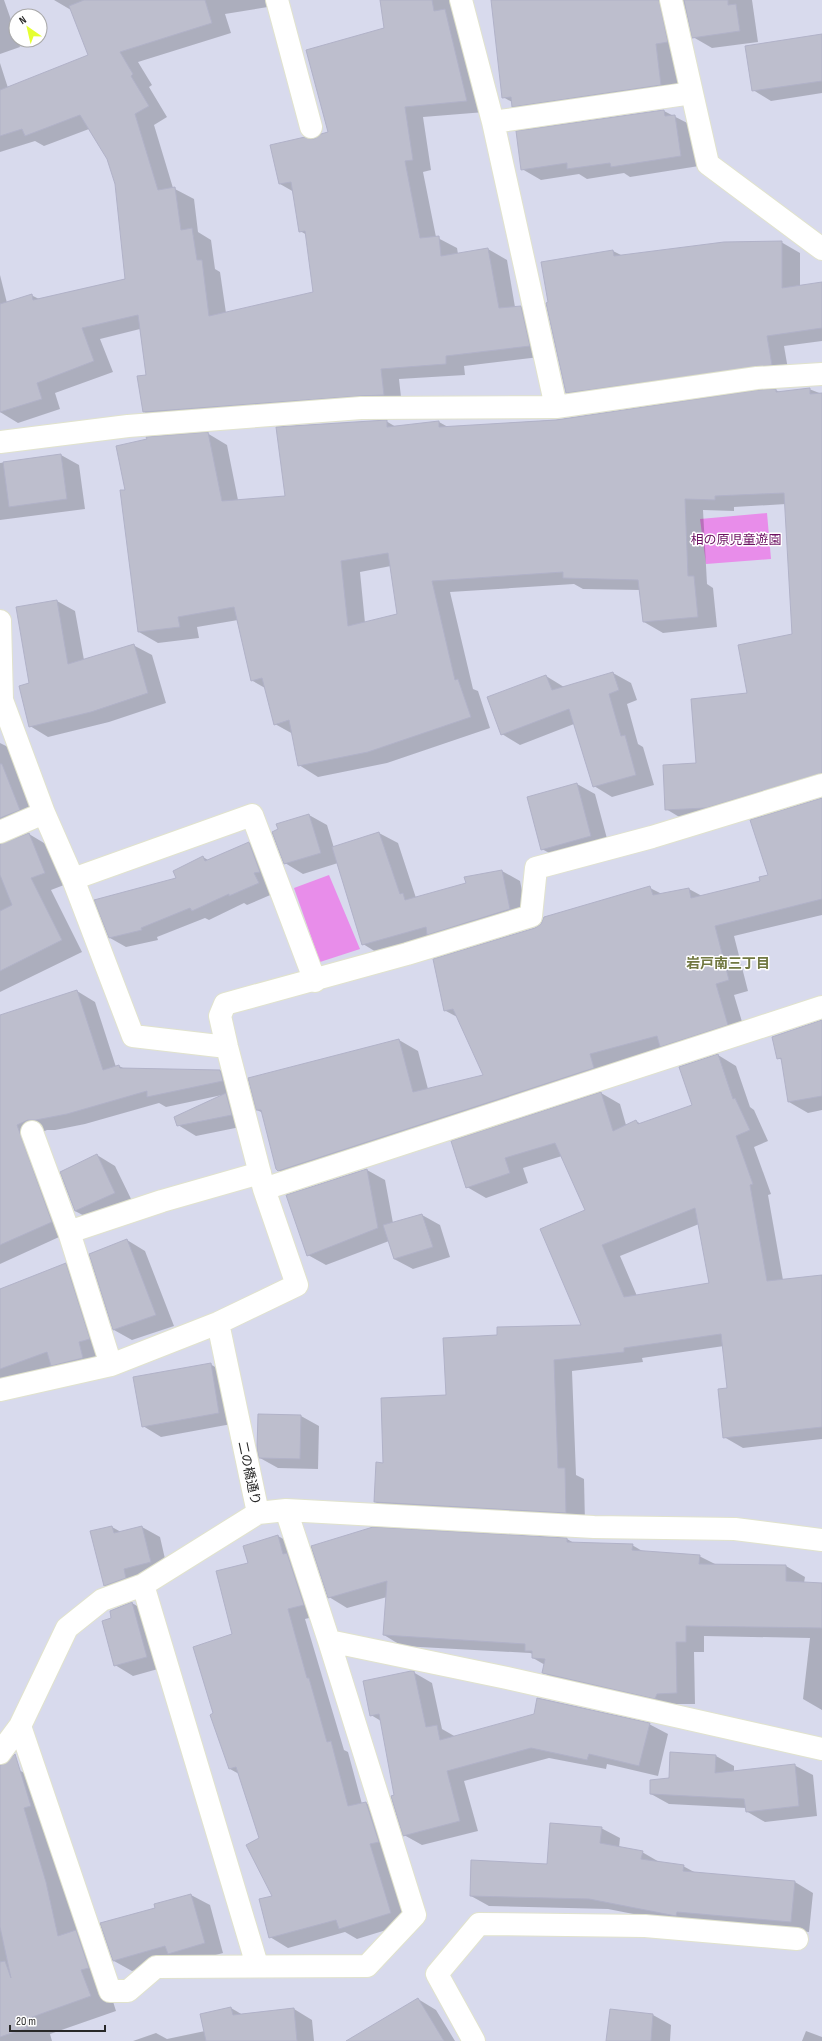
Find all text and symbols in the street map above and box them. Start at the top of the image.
north arrow [8,8,48,48]
text: N [17,13,29,27]
park label: 相の原児童遊園 [690,532,782,548]
district label: 岩戸南三丁目 [686,955,770,972]
street label: 二の橋通り [234,1440,264,1507]
scale bar [10,2007,105,2033]
text: 20 m [16,2014,36,2029]

